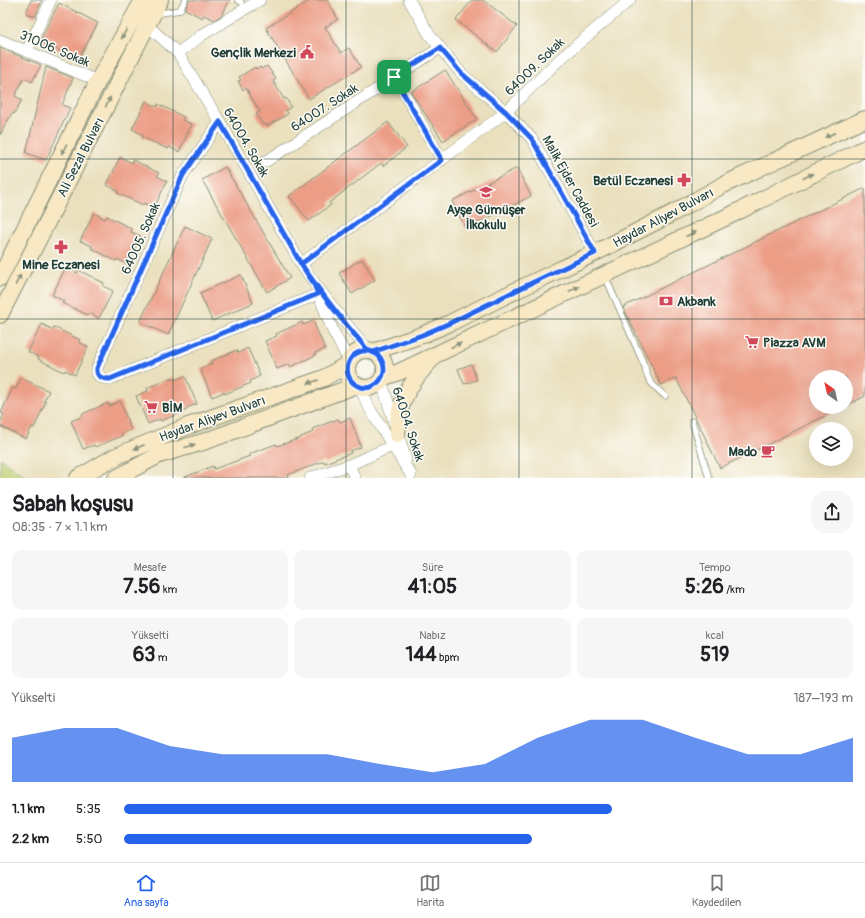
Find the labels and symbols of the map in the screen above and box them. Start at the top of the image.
street label: 31006. Sokak [17,27,93,71]
one-way arrow [121,28,128,40]
street label: 64009. Sokak [502,34,568,99]
public building icon: Gençlik Merkezi [299,44,315,60]
place label: Gençlik Merkezi [211,45,296,61]
pin [377,60,411,94]
street label: 64007. Sokak [288,80,362,135]
one-way arrow [105,96,111,107]
street label: 64004. Sokak [220,105,273,181]
street label: Ali Sezal Bulvarı [54,115,108,200]
one-way arrow [824,132,835,138]
street label: Malik Ejder Caddesi [538,133,602,230]
one-way arrow [61,144,67,155]
pharmacy icon: Betül Eczanesi [676,172,692,188]
place label: Betül Eczanesi [593,173,673,189]
one-way arrow [802,173,814,179]
school or university icon: Ayşe Gümüşer İlkokulu [478,184,494,200]
street label: Haydar Aliyev Bulvarı [610,185,717,251]
street label: 64005. Sokak [118,199,164,277]
place label: Ayşe Gümüşer İlkokulu [446,202,526,233]
one-way arrow [686,231,697,237]
pharmacy icon: Mine Eczanesi [53,239,69,255]
place label: Mine Eczanesi [22,257,100,273]
one-way arrow [15,274,21,286]
one-way arrow [568,286,579,292]
bank icon: Akbank [658,293,674,309]
place label: Akbank [677,294,716,310]
supermarket icon: Piazza AVM [744,334,760,350]
place label: Piazza AVM [763,335,826,351]
one-way arrow [451,342,462,348]
north arrow [809,370,853,414]
one-way arrow [307,379,319,385]
street label: 64004. Sokak [388,385,428,464]
street label: Haydar Aliyev Bulvarı [157,392,268,446]
supermarket icon: BİM [143,399,159,415]
place label: BİM [162,400,182,416]
one-way arrow [184,443,196,449]
cafe icon: Mado [760,443,776,459]
one-way arrow [133,444,145,450]
place label: Mado [729,444,757,460]

